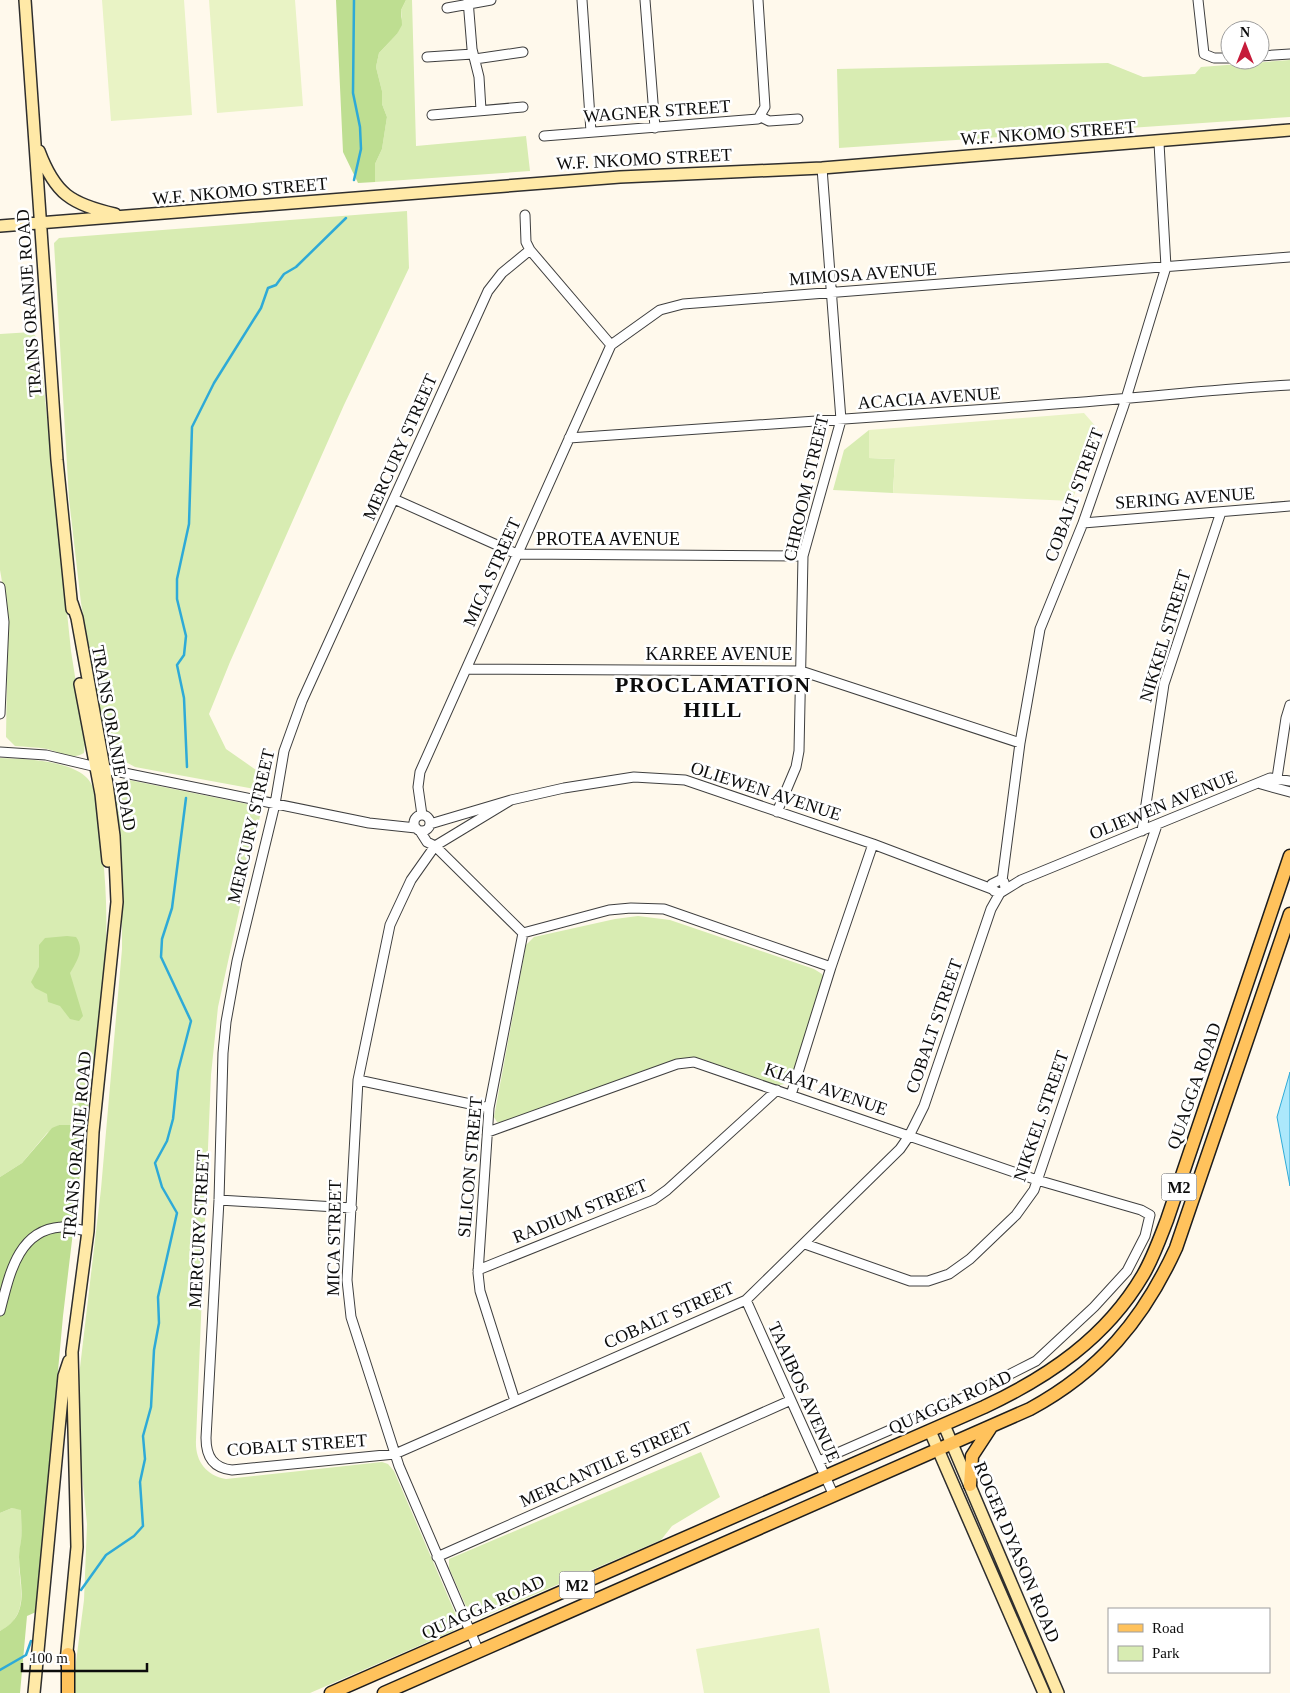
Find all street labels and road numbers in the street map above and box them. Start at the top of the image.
street label: WAGNER STREET [583,96,731,126]
street label: W.F. NKOMO STREET [960,117,1136,149]
street label: W.F. NKOMO STREET [556,144,732,174]
street label: W.F. NKOMO STREET [152,173,328,209]
street label: TRANS ORANJE ROAD [12,209,46,397]
street label: MIMOSA AVENUE [788,259,938,289]
street label: MERCURY STREET [359,371,441,523]
street label: ACACIA AVENUE [857,383,1001,413]
street label: CHROOM STREET [779,413,833,563]
street label: COBALT STREET [1041,426,1107,564]
street label: SERING AVENUE [1114,483,1256,513]
street label: MICA STREET [459,515,525,629]
street label: PROTEA AVENUE [536,529,680,549]
street label: NIKKEL STREET [1135,568,1195,704]
street label: TRANS ORANJE ROAD [88,644,140,832]
street label: KARREE AVENUE [645,644,793,664]
street label: MERCURY STREET [224,747,278,905]
street label: OLIEWEN AVENUE [688,757,844,825]
street label: OLIEWEN AVENUE [1086,766,1240,844]
street label: COBALT STREET [902,956,966,1096]
street label: QUAGGA ROAD [1163,1020,1225,1152]
street label: NIKKEL STREET [1009,1048,1073,1184]
street label: TRANS ORANJE ROAD [59,1050,95,1240]
street label: KIAAT AVENUE [762,1059,890,1119]
street label: SILICON STREET [454,1096,486,1238]
street label: MERCURY STREET [185,1150,213,1308]
road number: M2 [1162,1174,1196,1200]
street label: RADIUM STREET [510,1175,650,1247]
street label: MICA STREET [323,1180,345,1296]
street label: COBALT STREET [601,1277,737,1353]
street label: TAAIBOS AVENUE [764,1319,844,1465]
street label: QUAGGA ROAD [885,1366,1015,1438]
street label: MERCANTILE STREET [517,1417,695,1511]
street label: COBALT STREET [226,1430,368,1460]
street label: ROGER DYASON ROAD [970,1459,1064,1645]
street label: QUAGGA ROAD [418,1571,548,1643]
road number: M2 [560,1572,594,1598]

